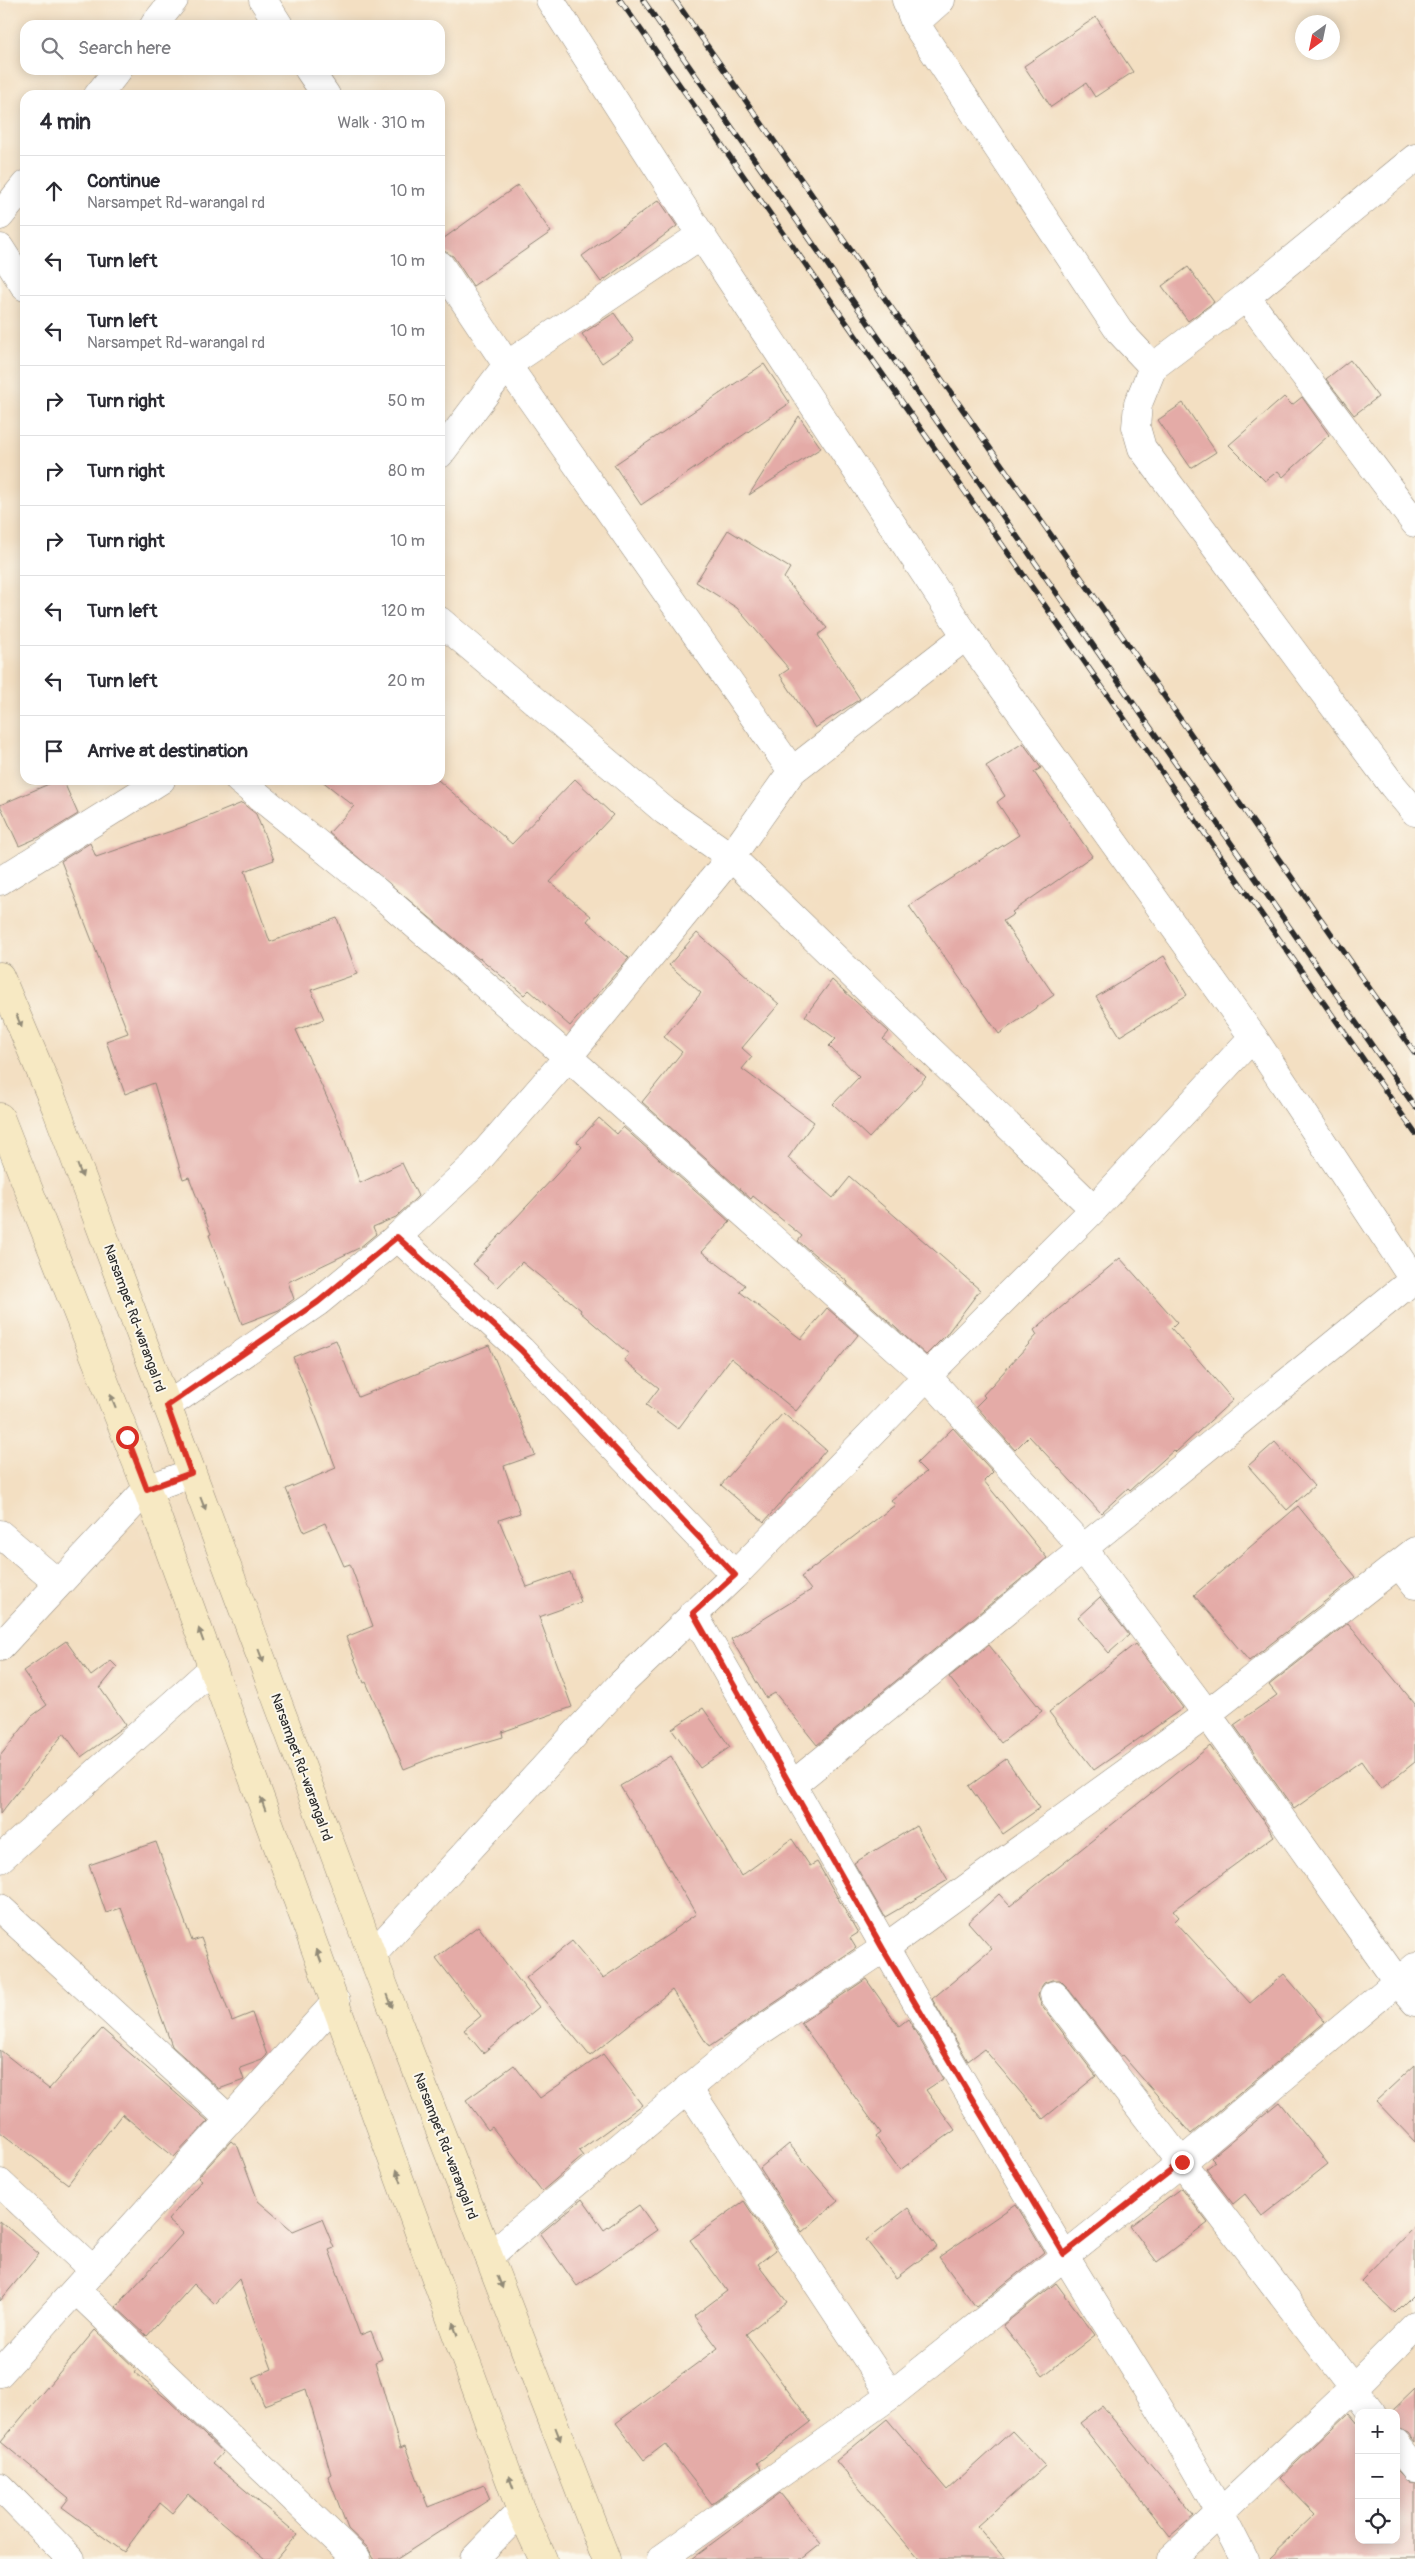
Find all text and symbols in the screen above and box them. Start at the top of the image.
north arrow [1295,15,1340,60]
search box [20,20,445,75]
icon: search [38,34,66,62]
text: Search here [78,36,171,60]
text: 4 min [40,109,91,136]
text: Walk · 310 m [338,113,425,133]
text: Continue [87,169,160,193]
icon: ahead [40,177,68,205]
text: 10 m [390,181,425,201]
text: Narsampet Rd-warangal rd [87,193,265,213]
icon: left [40,247,68,275]
text: Turn left [87,249,157,273]
text: 10 m [390,251,425,271]
text: Turn left [87,309,157,333]
icon: left [40,317,68,345]
text: 10 m [390,321,425,341]
text: Narsampet Rd-warangal rd [87,333,265,353]
icon: right [40,387,68,415]
text: Turn right [87,389,165,413]
text: 50 m [388,391,425,411]
icon: right [40,457,68,485]
text: Turn right [87,459,165,483]
text: 80 m [388,461,425,481]
icon: right [40,527,68,555]
text: Turn right [87,529,165,553]
text: 10 m [390,531,425,551]
icon: left [40,597,68,625]
text: Turn left [87,599,157,623]
text: 120 m [381,601,425,621]
icon: left [40,667,68,695]
text: Turn left [87,669,157,693]
text: 20 m [387,671,425,691]
icon: arrive [40,737,68,765]
text: Arrive at destination [87,739,248,763]
one-way arrow [16,1014,24,1028]
one-way arrow [76,1164,84,1179]
street label: Narsampet Rd-warangal rd [100,1242,169,1394]
one-way arrow [108,1394,116,1408]
route start [116,1426,139,1449]
one-way arrow [199,1497,207,1512]
one-way arrow [197,1627,205,1642]
one-way arrow [257,1649,265,1664]
street label: Narsampet Rd-warangal rd [267,1691,336,1843]
one-way arrow [259,1796,267,1811]
one-way arrow [315,1948,323,1963]
one-way arrow [387,1993,394,2008]
street label: Narsampet Rd-warangal rd [410,2070,481,2222]
route end [1171,2151,1194,2174]
one-way arrow [395,2169,402,2184]
one-way arrow [496,2275,504,2290]
one-way arrow [451,2321,459,2336]
map controls [1355,2409,1400,2544]
button: + [1355,2409,1400,2454]
one-way arrow [554,2427,562,2442]
button: − [1355,2454,1400,2499]
one-way arrow [507,2474,514,2489]
button: locate [1355,2499,1400,2544]

